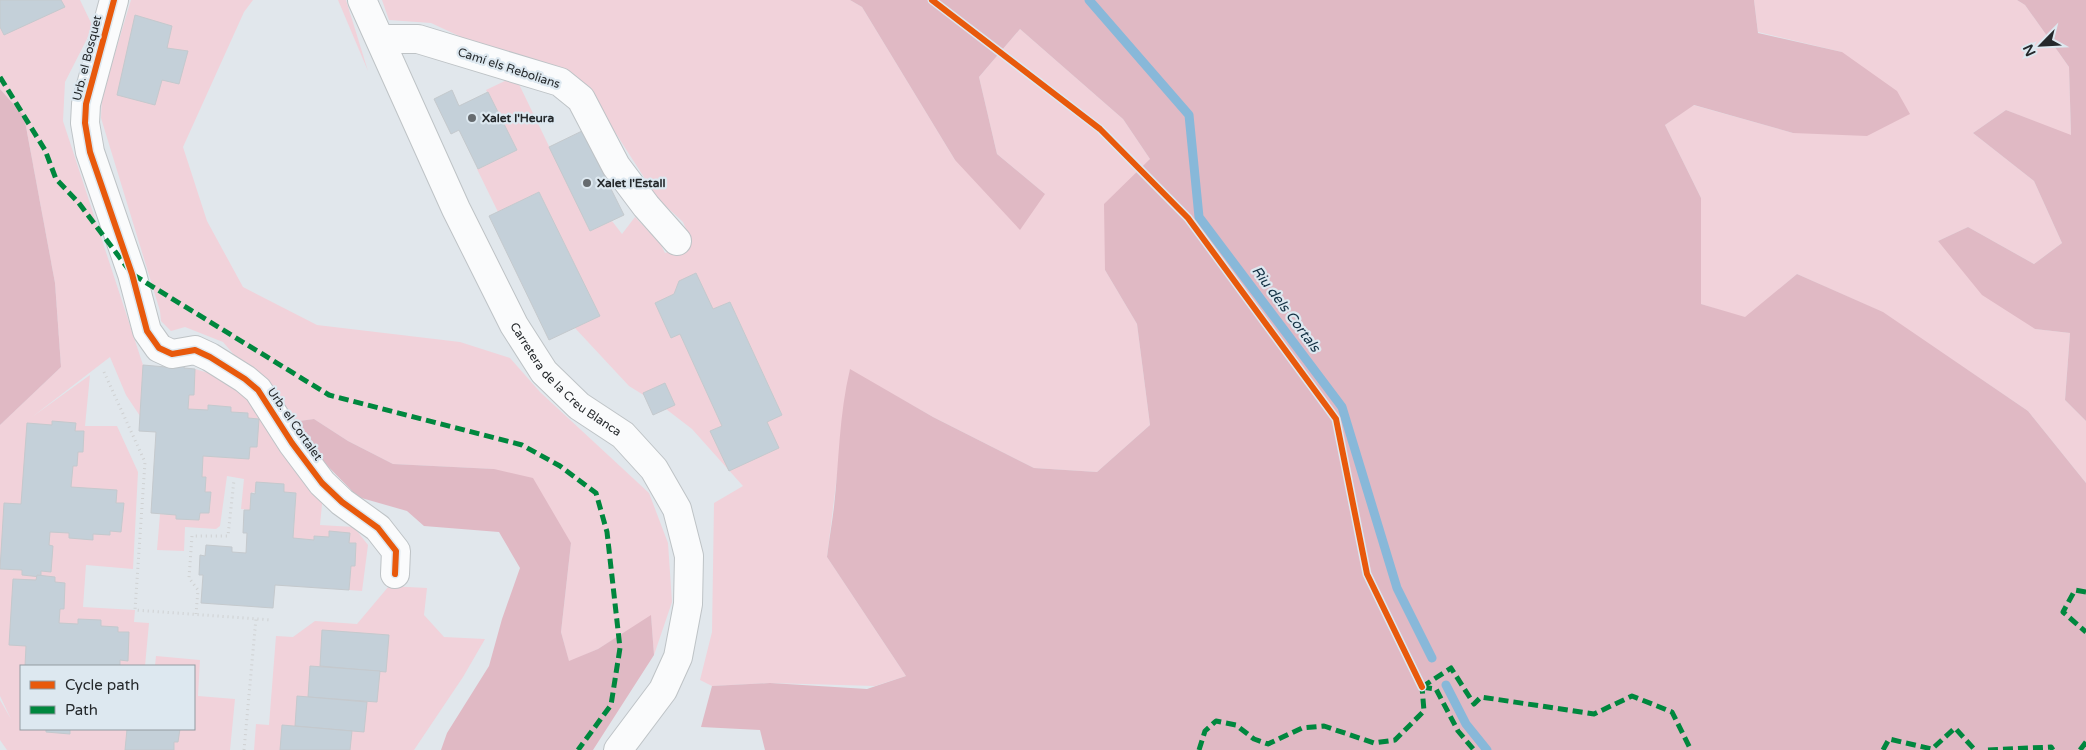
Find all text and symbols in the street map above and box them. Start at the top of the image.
street label: Urb. el Bosquet [70,13,104,102]
north arrow [2016,20,2066,70]
text: N [2020,41,2040,59]
street label: Camí els Rebolians [456,45,562,91]
place label: Xalet l'Heura [482,111,554,125]
marker: Xalet l'Heura [466,112,478,124]
place label: Xalet l'Estall [597,176,665,190]
marker: Xalet l'Estall [581,177,593,189]
water label: Riu dels Cortals [1248,263,1325,356]
street label: Carretera de la Creu Blanca [507,320,624,439]
street label: Urb. el Cortalet [265,385,326,463]
legend [20,665,195,730]
text: Cycle path [65,676,139,694]
text: Path [65,701,98,719]

